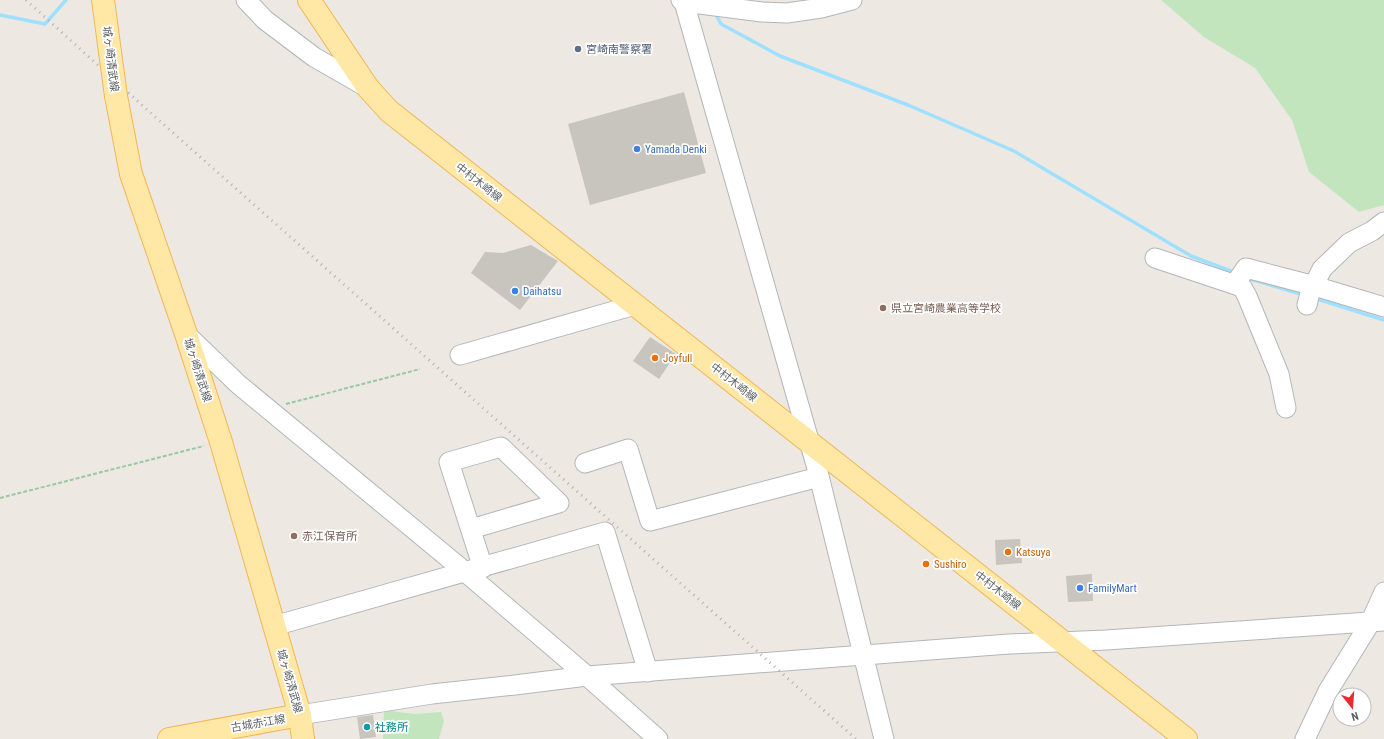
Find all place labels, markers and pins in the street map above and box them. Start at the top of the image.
place label: 宮崎南警察署 [586,43,652,56]
marker: 宮崎南警察署 [573,44,583,54]
place label: Yamada Denki [645,143,707,156]
marker: Yamada Denki [632,144,642,154]
place label: Daihatsu [523,285,561,298]
marker: Daihatsu [510,286,520,296]
place label: 県立宮崎農業高等学校 [891,302,1001,315]
marker: 県立宮崎農業高等学校 [878,303,888,313]
place label: Joyfull [663,352,692,365]
marker: Joyfull [650,353,660,363]
place label: 赤江保育所 [302,530,358,543]
marker: 赤江保育所 [289,531,299,541]
place label: Katsuya [1016,546,1051,559]
marker: Katsuya [1003,547,1013,557]
place label: Sushiro [934,558,967,571]
marker: Sushiro [921,559,931,569]
place label: FamilyMart [1088,582,1137,595]
marker: FamilyMart [1075,583,1085,593]
place label: 社務所 [375,721,409,734]
marker: 社務所 [362,722,372,732]

